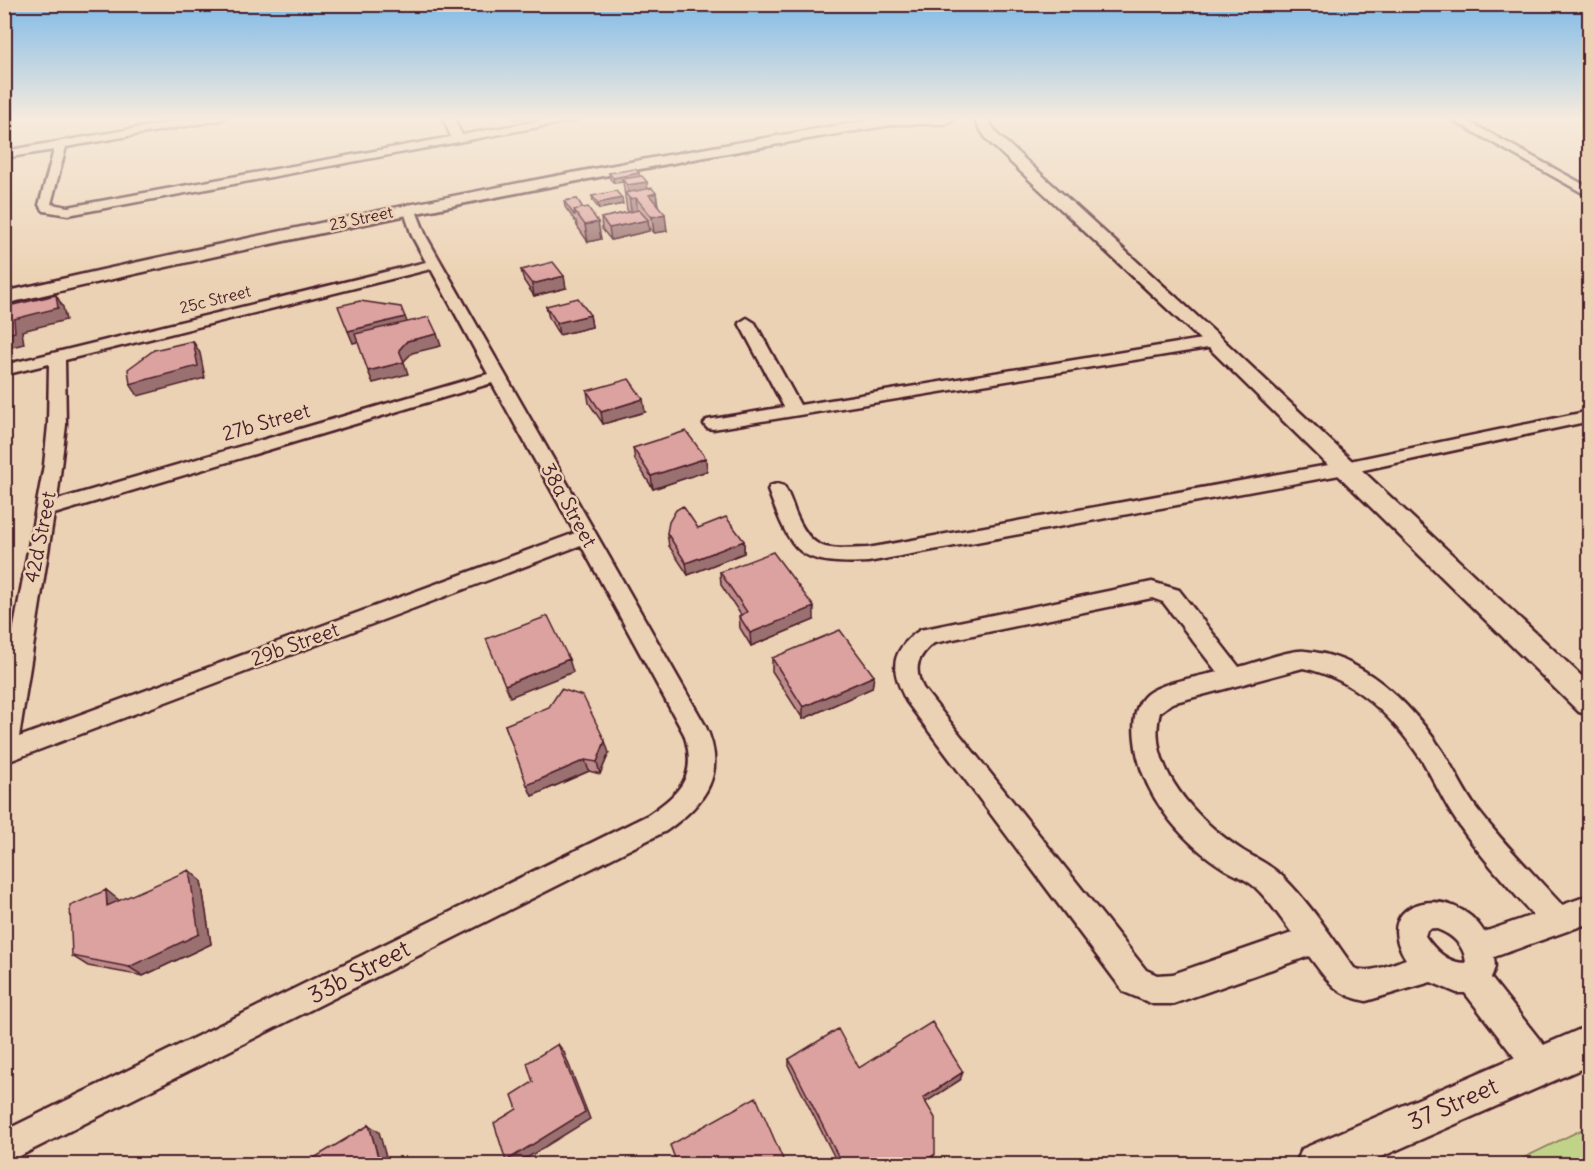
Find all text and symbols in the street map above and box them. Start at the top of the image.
street label: 23 Street [327,201,395,234]
street label: 25c Street [177,280,253,317]
street label: 27b Street [219,397,313,446]
street label: 38a Street [536,458,603,551]
street label: 42d Street [18,489,61,585]
street label: 29b Street [247,616,342,671]
street label: 33b Street [303,933,414,1010]
street label: 37 Street [1403,1070,1502,1136]

